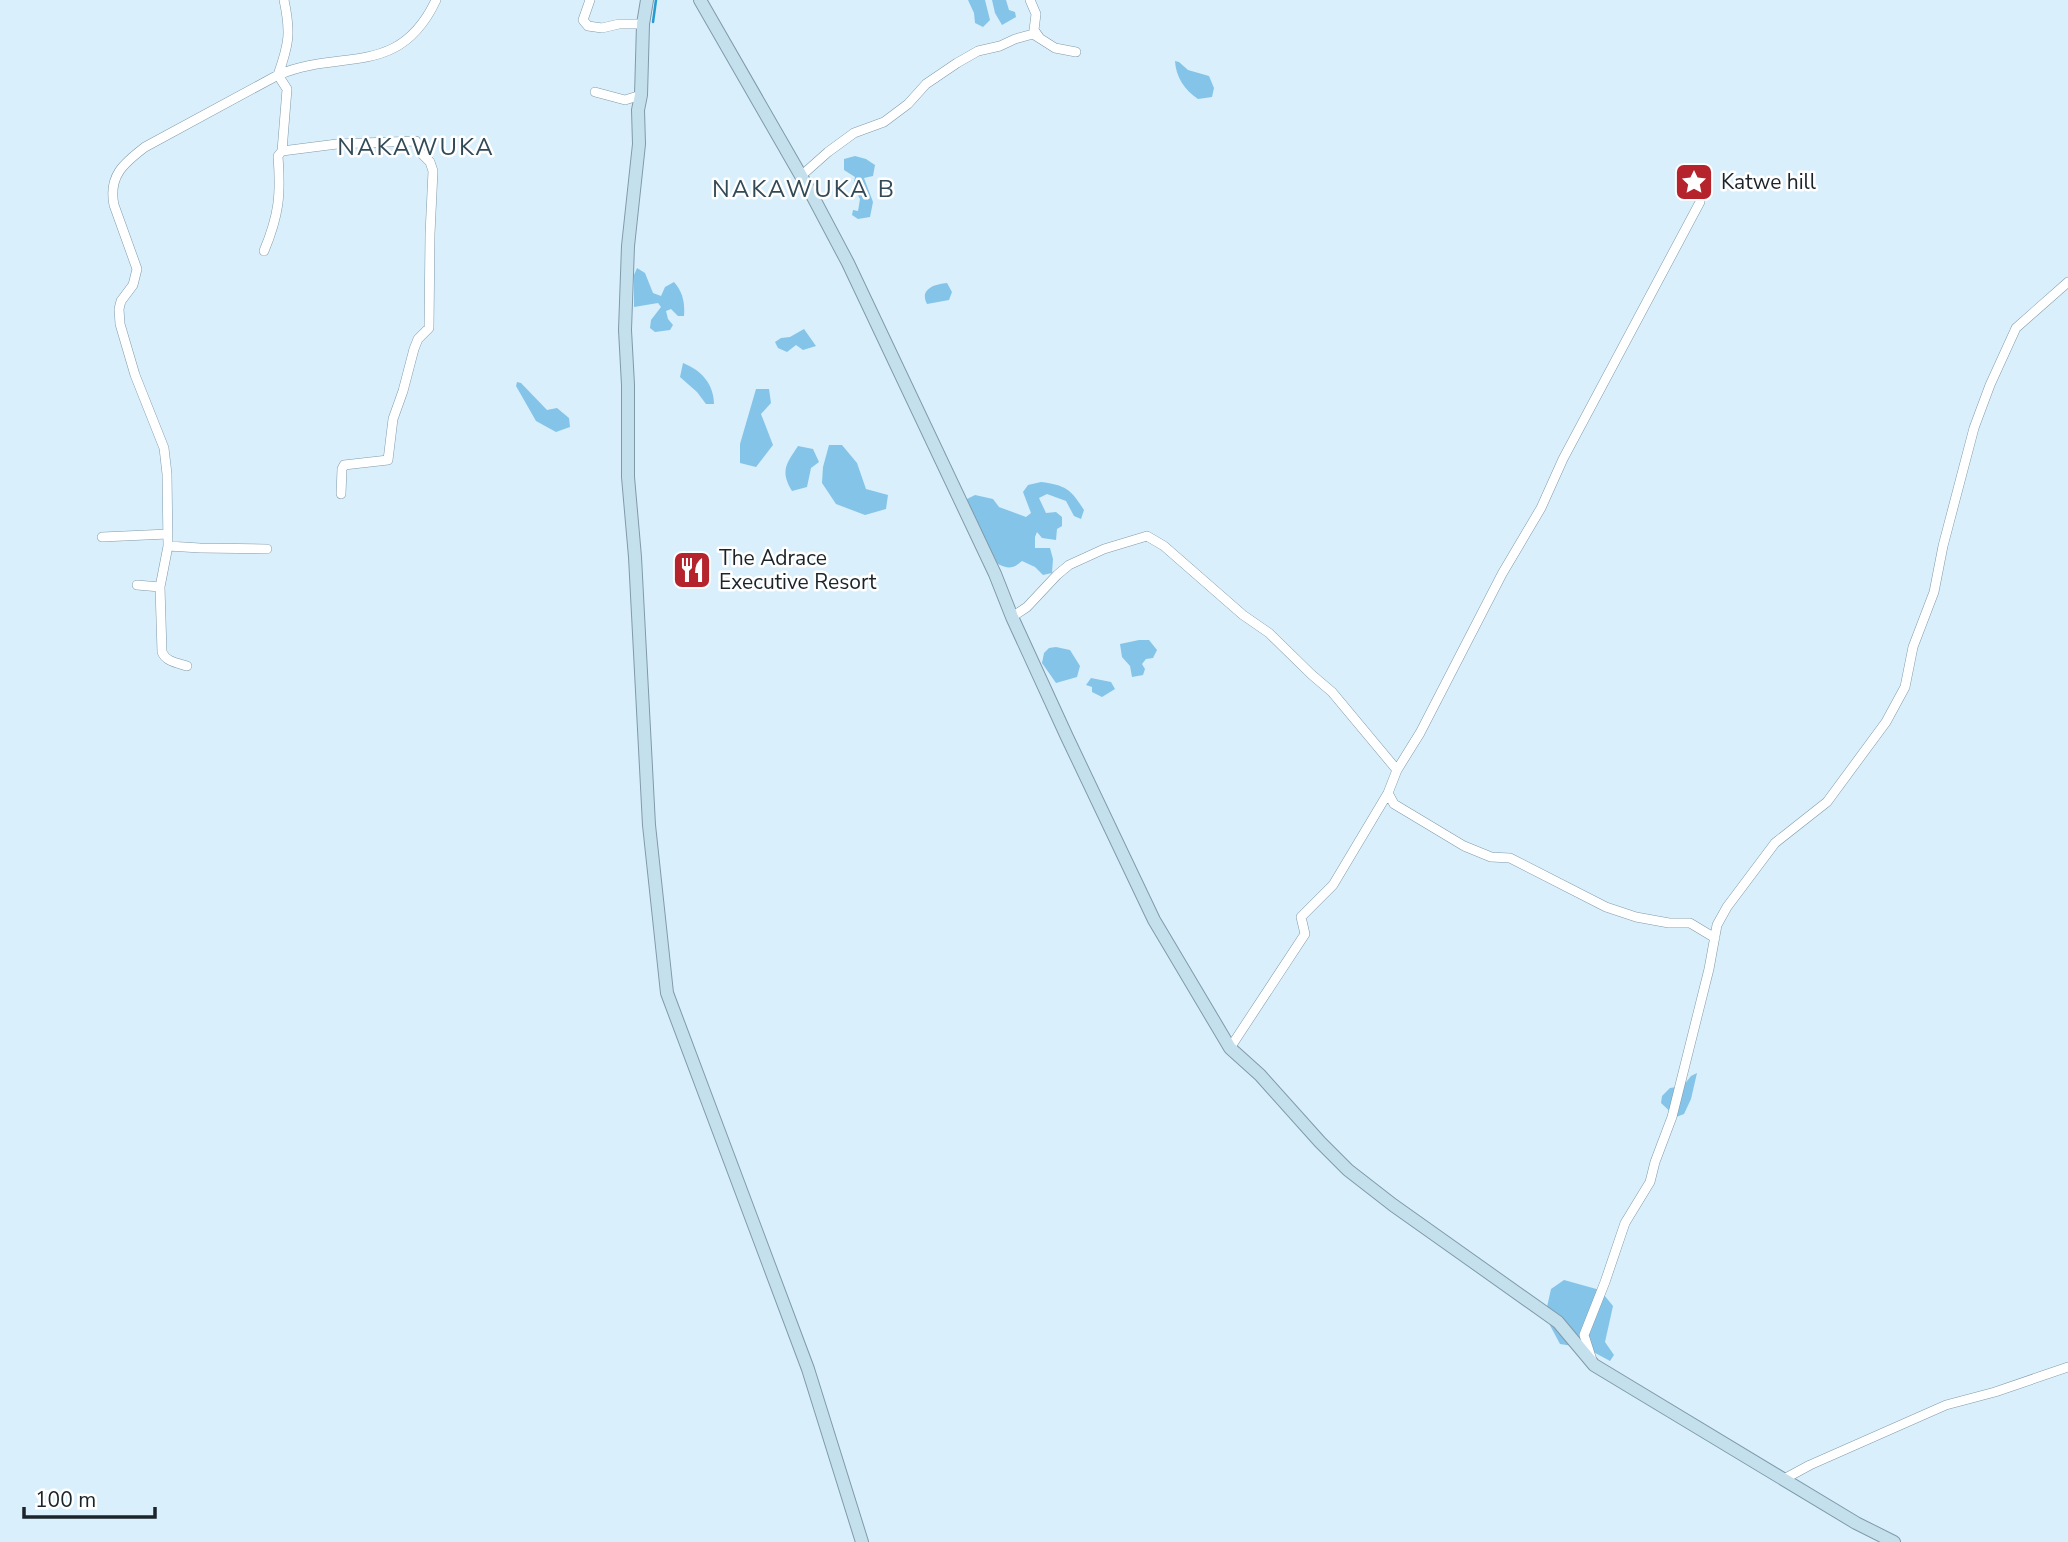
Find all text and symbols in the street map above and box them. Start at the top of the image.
district label: NAKAWUKA [337,131,495,163]
place icon: Katwe hill [1673,161,1715,203]
place label: Katwe hill [1721,168,1817,196]
district label: NAKAWUKA B [712,173,896,205]
place label: The Adrace Executive Resort [719,544,877,596]
restaurant icon: The Adrace Executive Resort [671,549,713,591]
scale bar [24,1476,156,1520]
text: 100 m [35,1486,96,1514]

